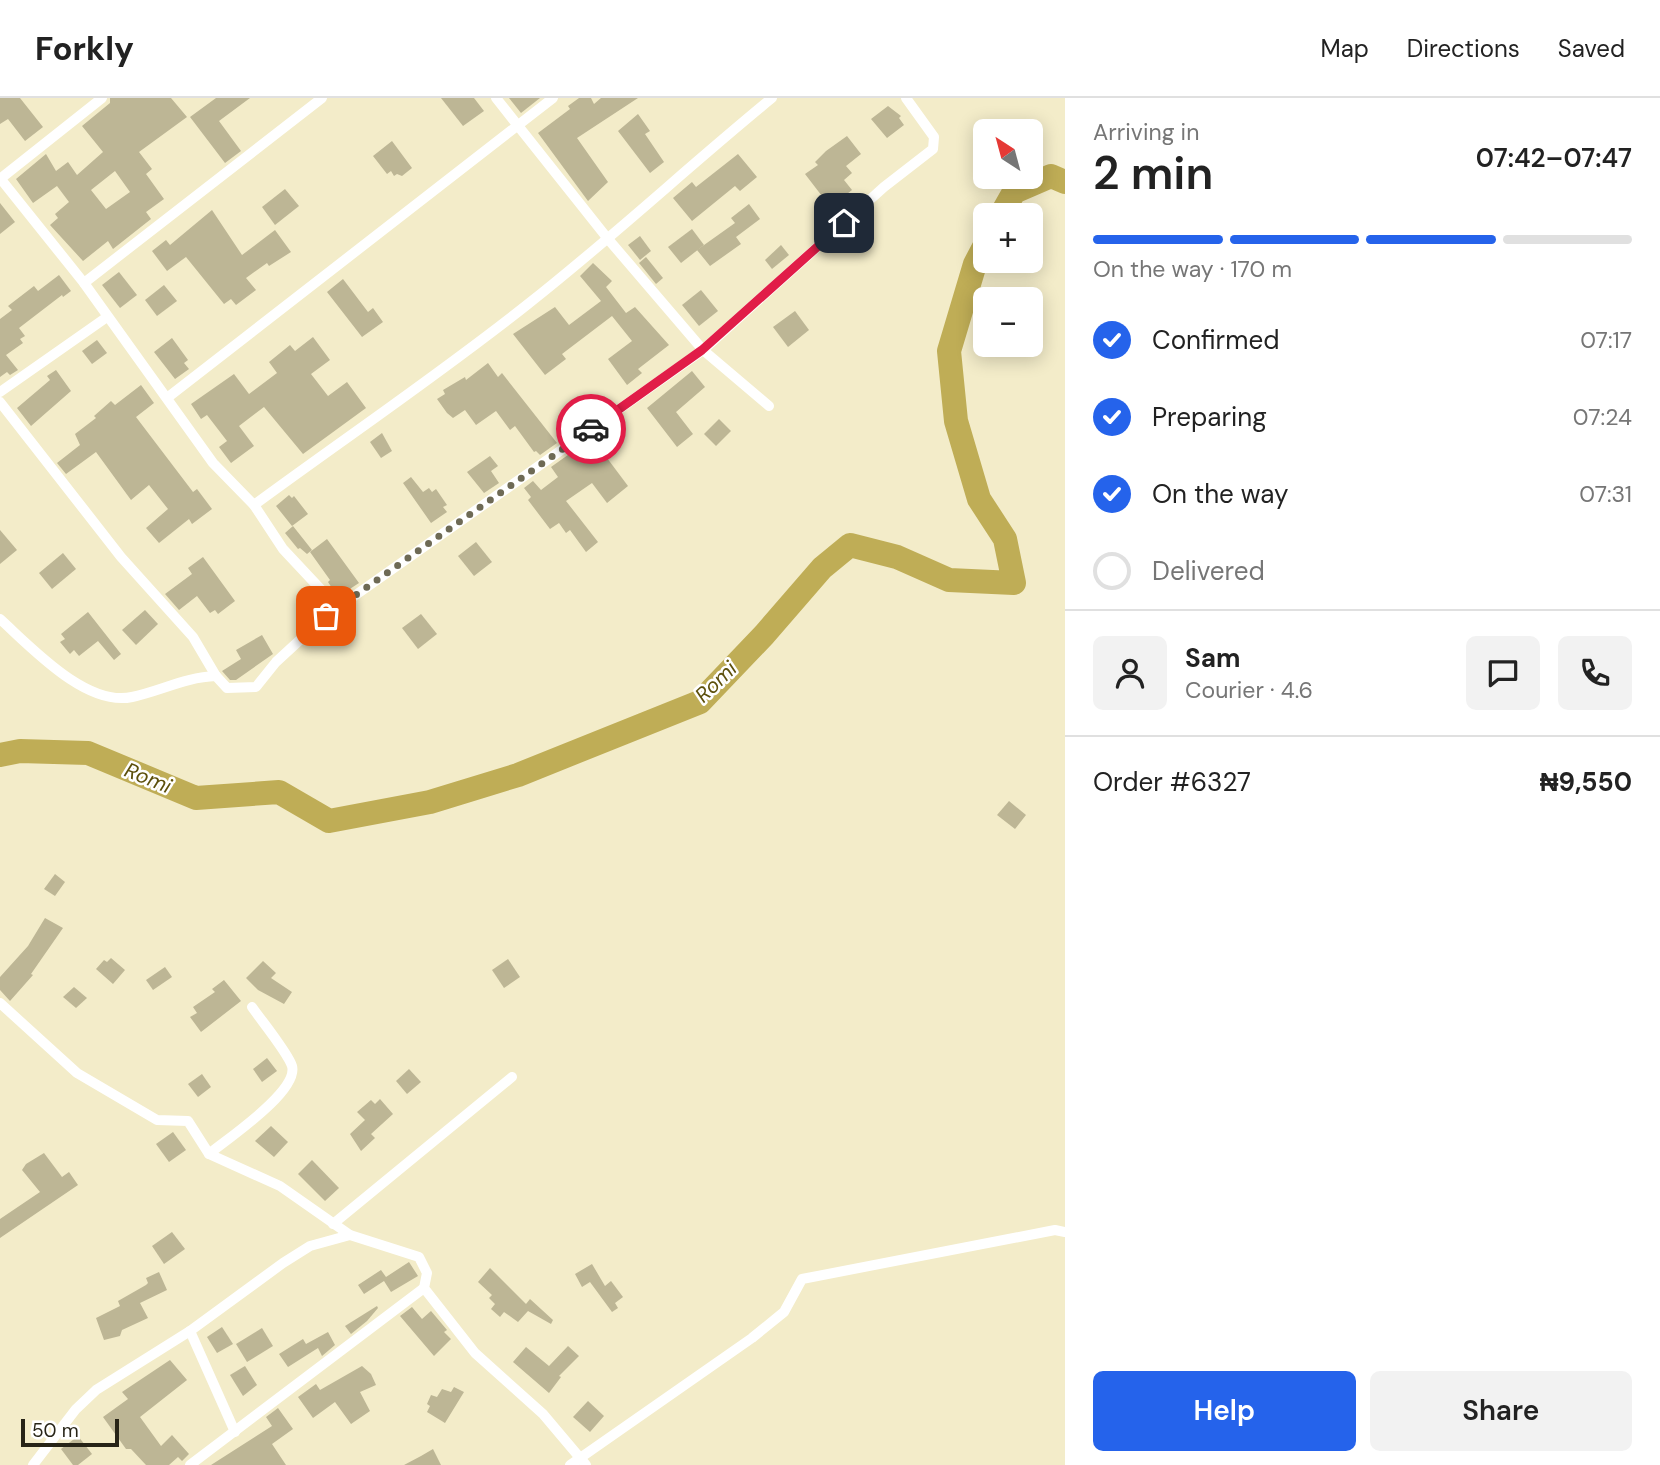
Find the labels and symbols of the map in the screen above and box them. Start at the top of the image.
north arrow [973,119,1043,189]
pin [814,193,874,253]
courier [556,394,626,464]
pin [296,586,356,646]
water label: Romi [689,655,744,709]
water label: Romi [120,756,176,800]
scale bar [21,1416,119,1448]

